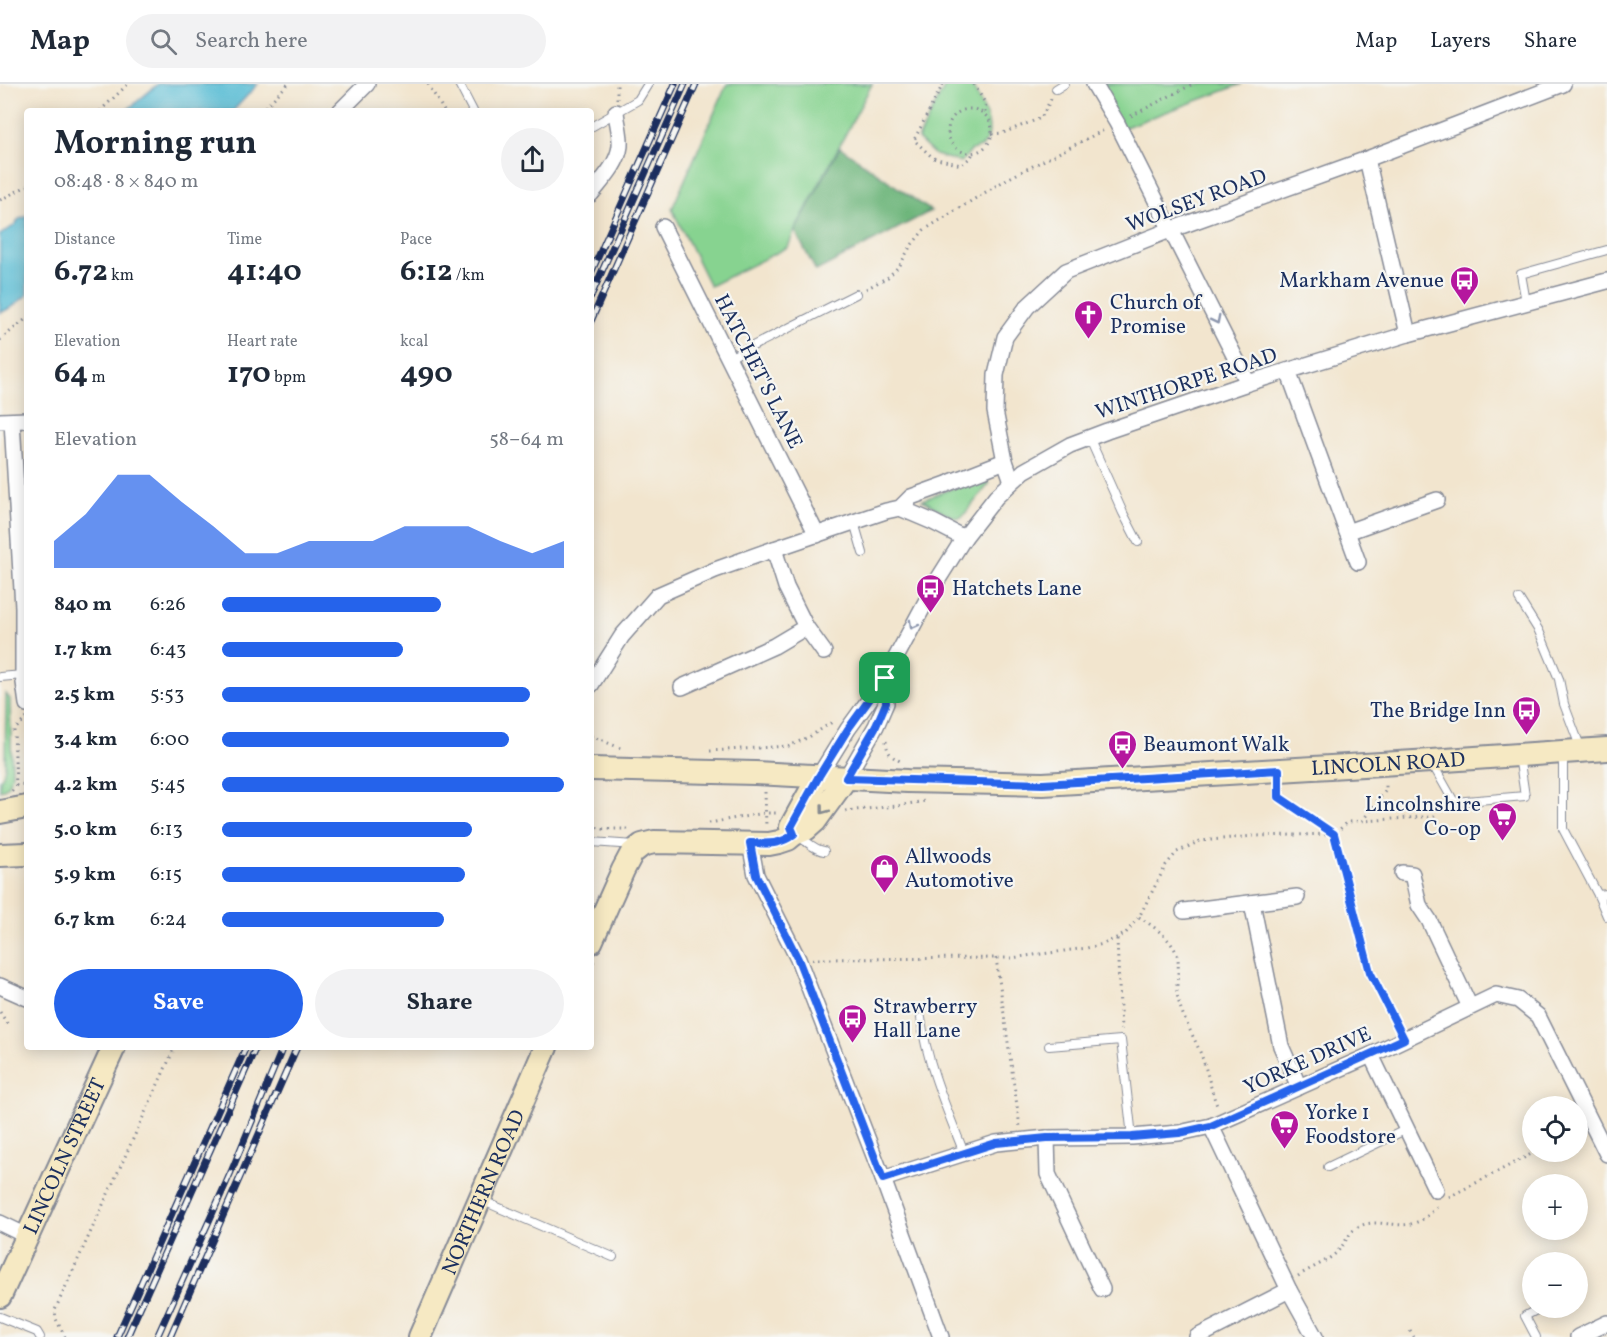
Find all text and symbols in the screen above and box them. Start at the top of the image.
search box [126,14,546,68]
text: Map [30,22,90,61]
icon: search [147,25,180,58]
text: Search here [195,26,308,57]
text: Map [1355,27,1397,56]
text: Layers [1430,27,1491,56]
text: Share [1524,27,1577,56]
text: Morning run [54,122,257,168]
button: share [501,128,564,191]
street label: WOLSEY ROAD [1122,162,1271,240]
text: 08:48 · 8 × 840 m [54,168,199,196]
text: Distance [54,229,115,251]
text: Time [227,229,262,251]
text: Pace [400,229,432,251]
text: 6.72 [54,251,108,293]
text: 41:40 [227,251,302,293]
text: 6:12 [400,251,453,293]
bus stop icon: Markham Avenue [1449,264,1481,306]
text: km [108,265,134,287]
text: /km [453,265,485,287]
place label: Markham Avenue [1279,267,1444,296]
street label: HATCHET'S LANE [706,289,809,454]
place label: Church of Promise [1110,289,1203,342]
church icon: Church of Promise [1073,298,1105,340]
one-way arrow [1209,314,1220,324]
text: Elevation [54,331,121,353]
text: Heart rate [227,331,298,353]
text: kcal [400,331,428,353]
street label: WINTHORPE ROAD [1092,341,1281,428]
text: 64 [54,353,88,395]
text: 170 [227,353,271,395]
text: 490 [400,353,453,395]
text: m [88,367,106,389]
text: bpm [271,367,306,389]
text: Elevation [54,426,137,454]
text: 58–64 m [489,426,564,454]
bus stop icon: Hatchets Lane [915,572,947,614]
place label: Hatchets Lane [952,575,1082,604]
text: 840 m [54,591,112,619]
text: 6:26 [150,591,186,619]
one-way arrow [909,618,920,629]
text: 1.7 km [54,636,112,664]
text: 6:43 [150,636,186,664]
pin [859,652,910,703]
icon: arrive [868,661,901,694]
text: 2.5 km [54,681,115,709]
text: 5:53 [150,681,184,709]
bus stop icon: The Bridge Inn [1511,694,1543,736]
place label: The Bridge Inn [1370,697,1506,726]
text: 3.4 km [54,726,117,754]
text: 6:00 [150,726,189,754]
bus stop icon: Beaumont Walk [1106,728,1138,770]
place label: Beaumont Walk [1143,731,1290,760]
street label: LINCOLN ROAD [1310,746,1466,784]
text: 4.2 km [54,771,118,799]
text: 5:45 [150,771,185,799]
place label: Lincolnshire Co-op [1365,791,1481,844]
supermarket icon: Lincolnshire Co-op [1486,800,1518,842]
one-way arrow [820,803,831,814]
text: 5.0 km [54,816,117,844]
text: 6:13 [150,816,183,844]
place label: Allwoods Automotive [905,843,1014,896]
shop icon: Allwoods Automotive [868,852,900,894]
text: 5.9 km [54,861,116,889]
text: 6:15 [150,861,182,889]
text: 6.7 km [54,906,115,934]
text: 6:24 [150,906,187,934]
button: Save [54,969,303,1038]
button: Share [315,969,564,1038]
place label: Strawberry Hall Lane [873,993,978,1046]
bus stop icon: Strawberry Hall Lane [836,1002,868,1044]
street label: YORKE DRIVE [1239,1020,1376,1103]
street label: LINCOLN STREET [17,1074,114,1239]
map controls [1522,1096,1588,1318]
button: locate [1522,1096,1588,1162]
place label: Yorke 1 Foodstore [1305,1099,1396,1152]
street label: NORTHERN ROAD [436,1105,533,1280]
supermarket icon: Yorke 1 Foodstore [1268,1108,1300,1150]
button: + [1522,1174,1588,1240]
button: − [1522,1252,1588,1318]

